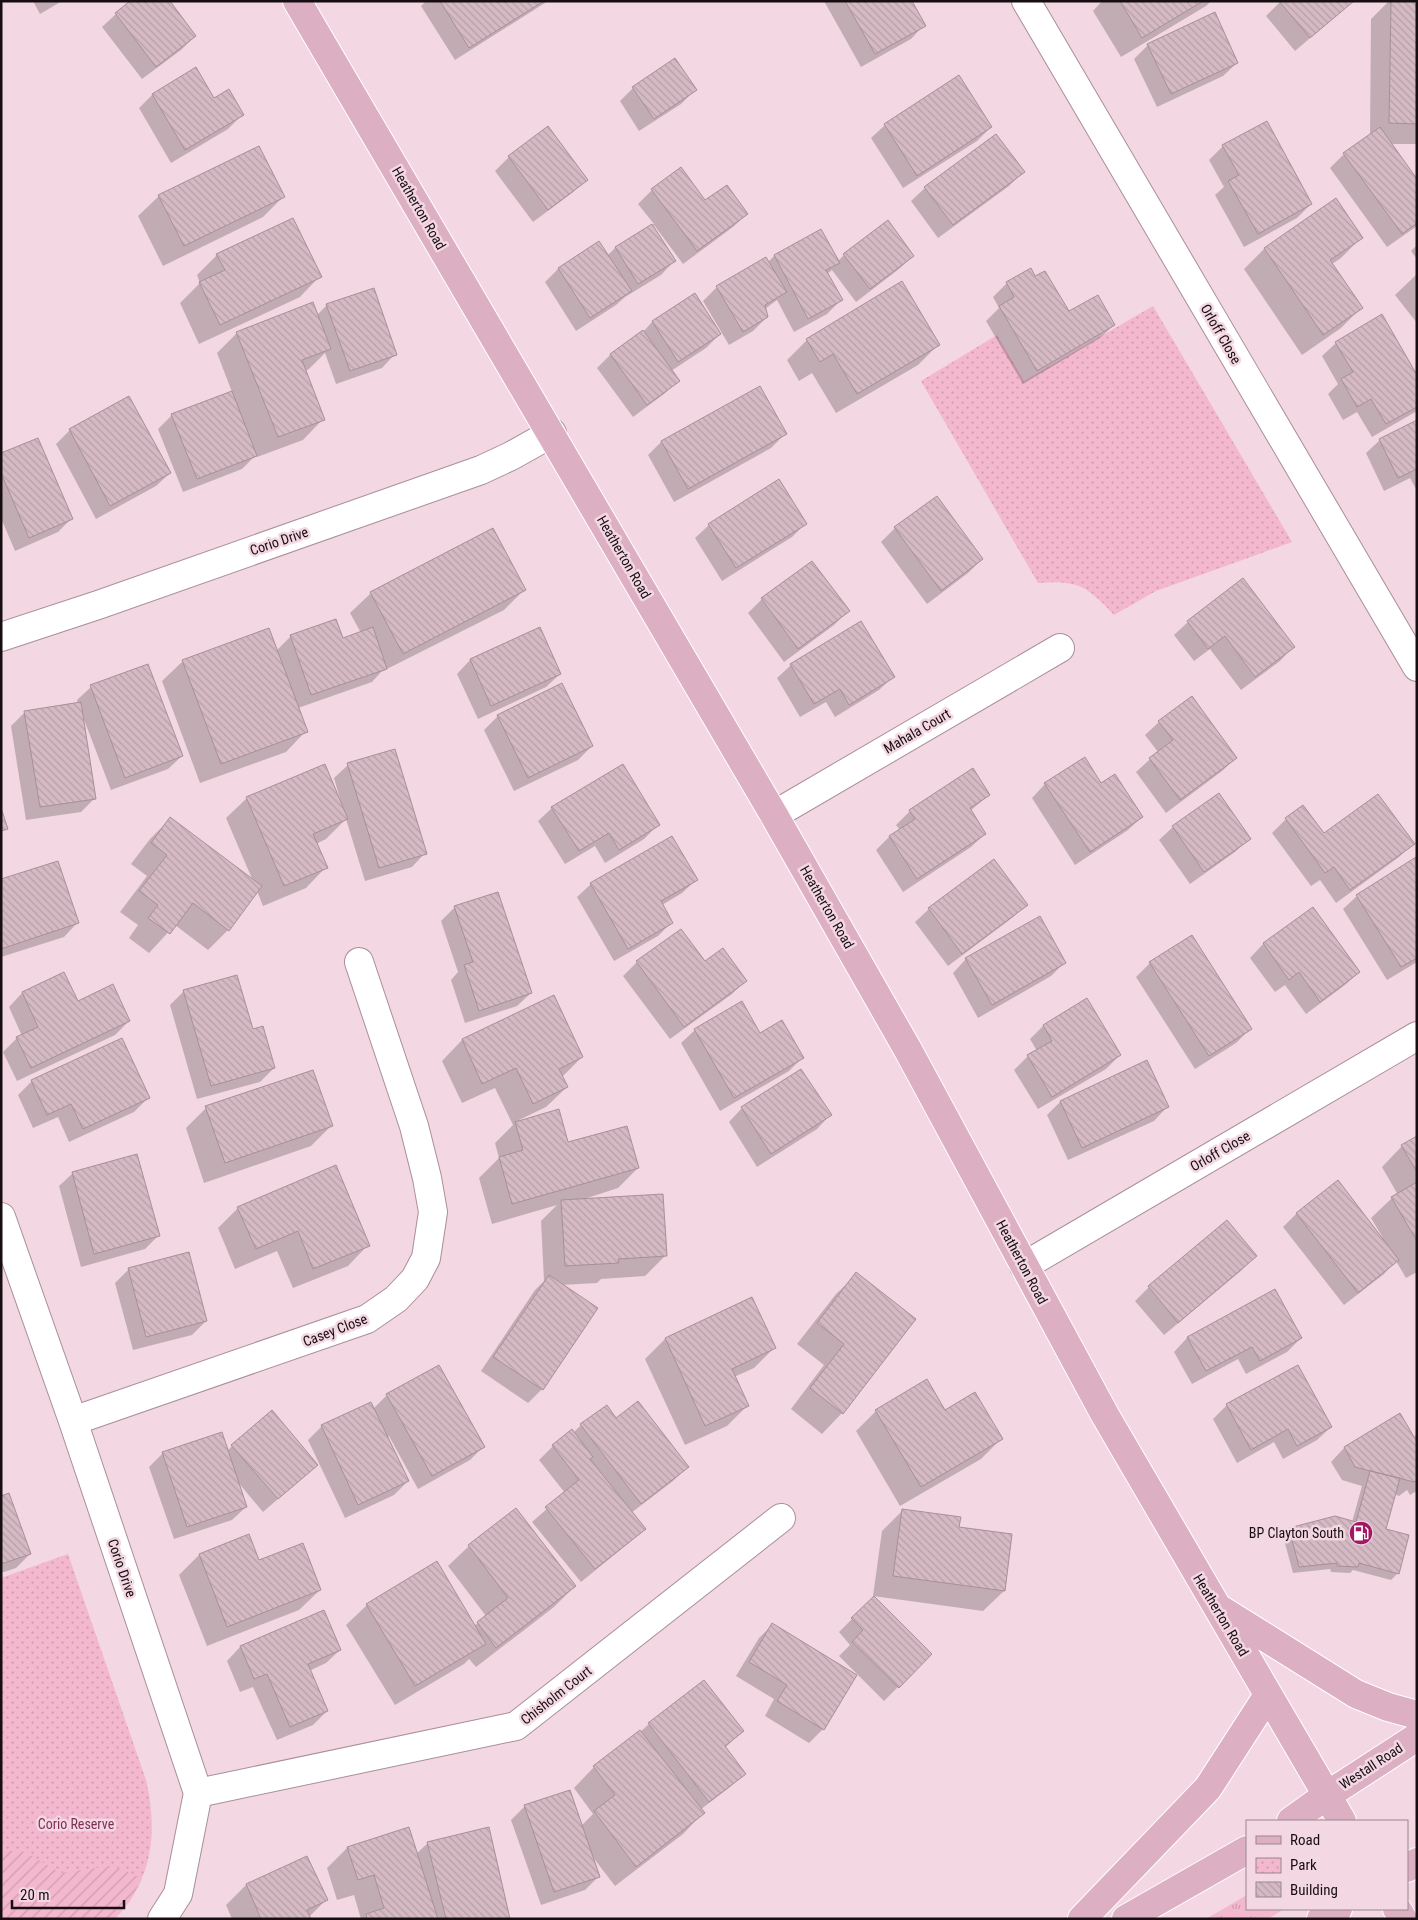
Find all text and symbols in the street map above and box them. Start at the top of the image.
street label: Heatherton Road [389,164,449,252]
street label: Orloff Close [1198,301,1245,367]
street label: Heatherton Road [594,513,654,601]
street label: Corio Drive [248,523,311,558]
street label: Mahala Court [881,705,953,757]
street label: Heatherton Road [797,863,857,951]
street label: Orloff Close [1187,1127,1253,1174]
street label: Heatherton Road [993,1217,1051,1307]
street label: Casey Close [301,1310,370,1350]
fuel station icon: BP Clayton South [1348,1520,1374,1546]
place label: BP Clayton South [1249,1525,1344,1541]
street label: Corio Drive [105,1537,140,1600]
street label: Heatherton Road [1190,1571,1252,1659]
street label: Chisholm Court [517,1662,595,1728]
street label: Westall Road [1336,1740,1406,1792]
park label: Corio Reserve [38,1816,115,1832]
legend [1246,1820,1408,1910]
text: Road [1290,1831,1320,1849]
text: Park [1290,1856,1317,1874]
scale bar [12,1878,125,1910]
text: Building [1290,1881,1338,1899]
text: 20 m [20,1886,50,1904]

